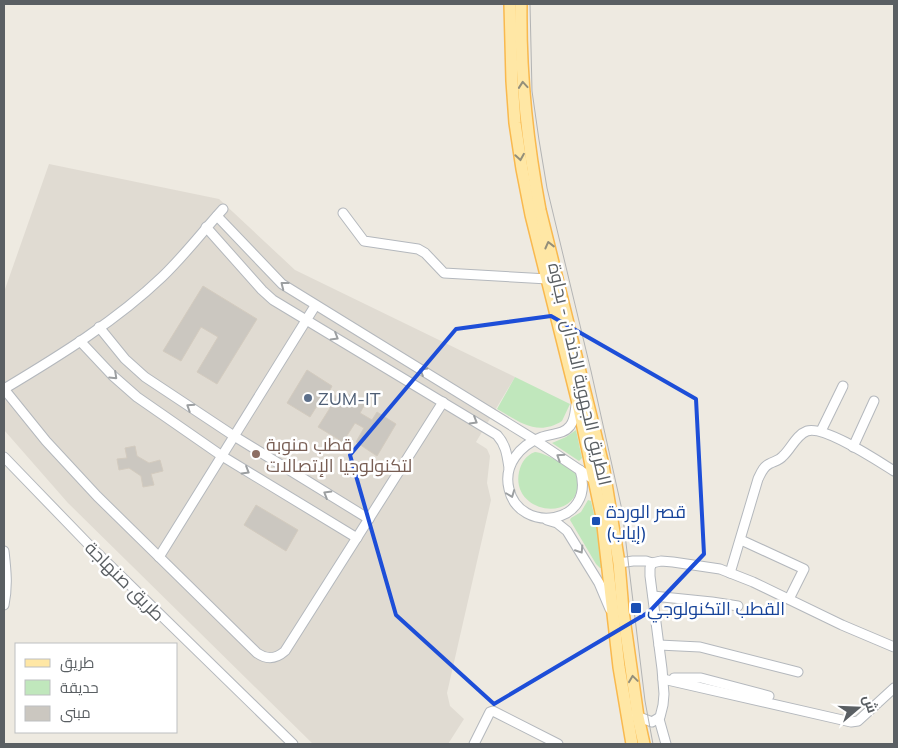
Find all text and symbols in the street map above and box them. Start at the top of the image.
one-way arrow [517,81,528,89]
one-way arrow [515,153,525,161]
one-way arrow [544,241,555,250]
street label: الطريق الجهوية الدندان - بجاوة [542,261,617,488]
one-way arrow [281,282,290,291]
one-way arrow [330,331,339,341]
one-way arrow [419,367,428,377]
one-way arrow [109,371,118,380]
place label: ZUM-IT [318,387,381,410]
marker: ZUM-IT [302,392,314,404]
one-way arrow [186,404,195,414]
one-way arrow [469,415,478,425]
place label: قطب منوبة لتكنولوجيا الإتصالات [266,433,412,477]
marker: قطب منوبة لتكنولوجيا الإتصالات [250,448,262,460]
one-way arrow [557,454,566,463]
one-way arrow [241,464,250,474]
one-way arrow [505,489,516,498]
one-way arrow [324,490,333,500]
place label: قصر الوردة (إياب) [606,500,686,544]
marker: قصر الوردة (إياب) [590,515,602,527]
street label: طريق صنهاجة [80,536,170,626]
one-way arrow [573,545,583,554]
place label: القطب التكنولوجي [647,597,785,623]
marker: القطب التكنولوجي [629,601,643,615]
legend [15,643,178,733]
text: طريق [60,653,94,673]
one-way arrow [628,675,638,683]
text: حديقة [60,678,99,697]
north arrow [833,683,883,733]
text: ش [859,692,882,715]
text: مبنى [60,703,91,723]

